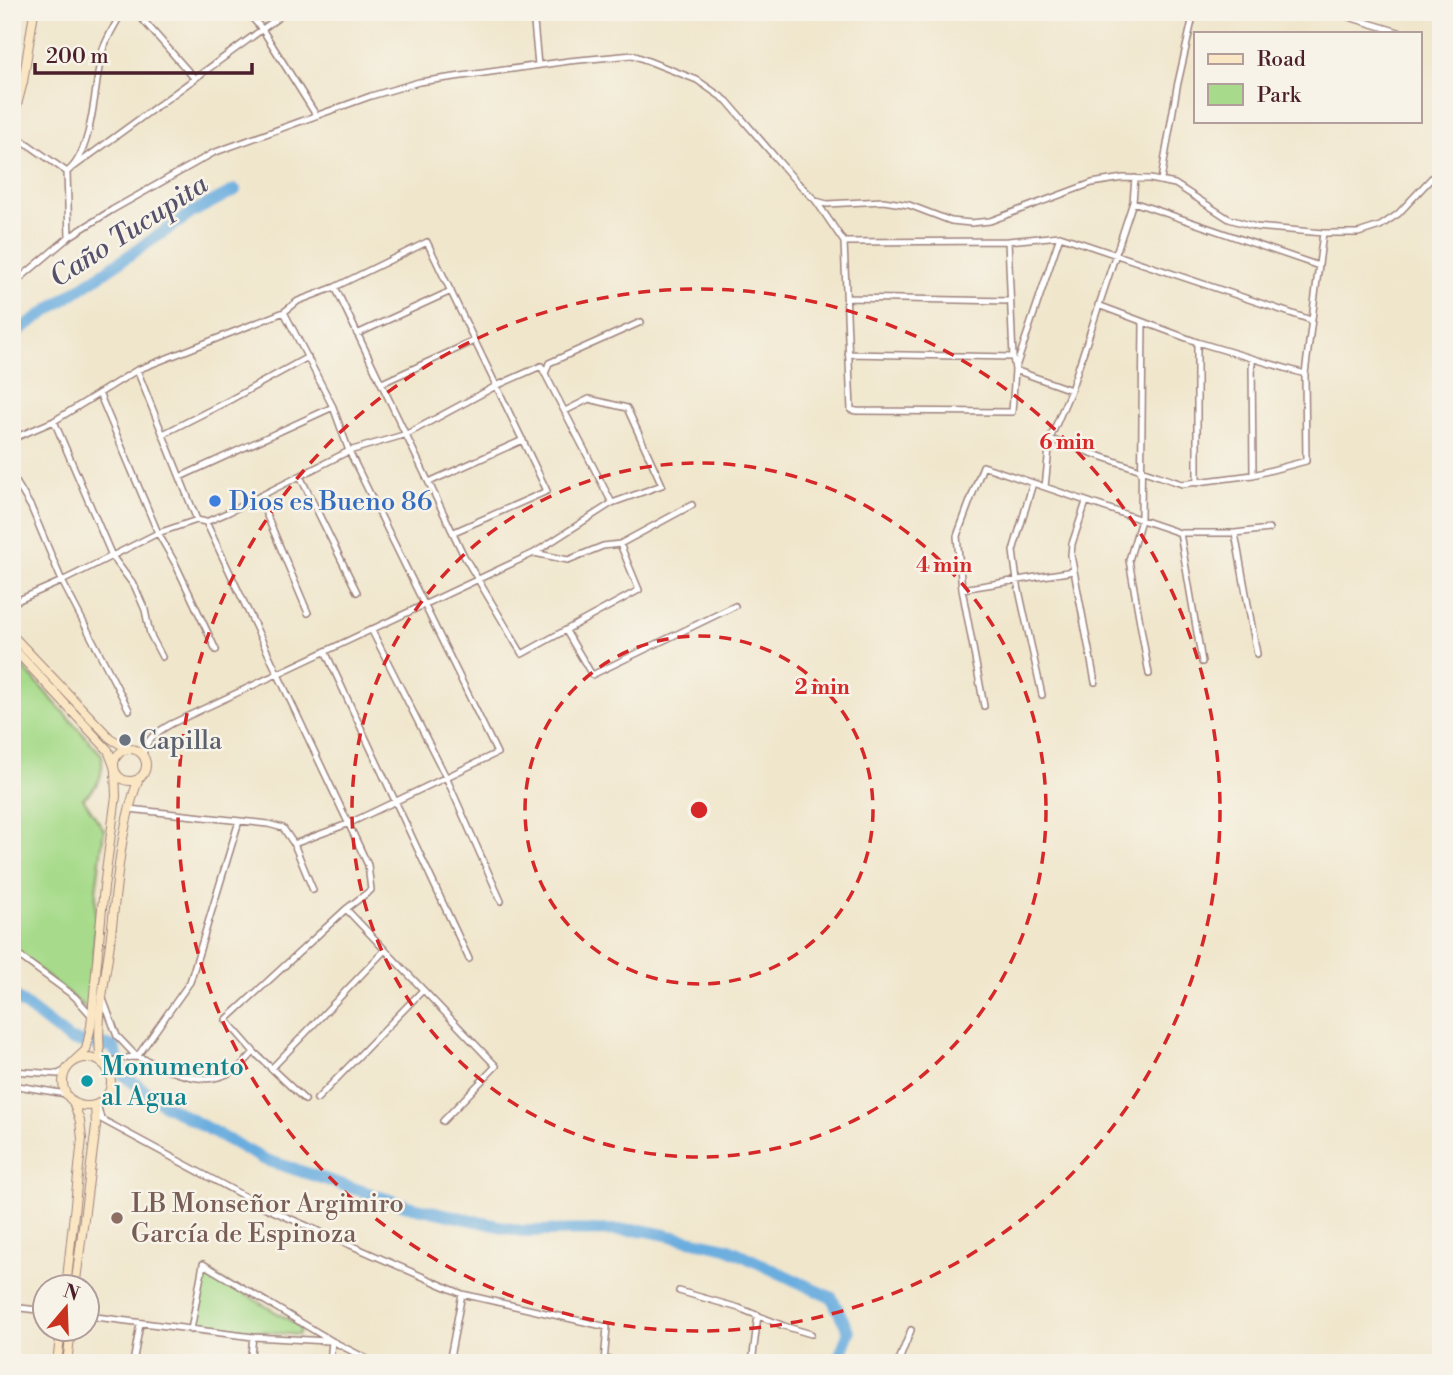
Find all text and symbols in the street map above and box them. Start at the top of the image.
scale bar [35,32,252,76]
legend [1194,32,1422,122]
text: 200 m [46,44,109,70]
text: Road [1257,47,1306,73]
text: Park [1257,83,1302,109]
water label: Caño Tucupita [43,167,215,295]
text: 6 min [1039,430,1095,456]
place label: Dios es Bueno 86 [229,486,432,518]
marker: Dios es Bueno 86 [207,493,223,509]
text: 4 min [916,553,972,579]
text: 2 min [794,675,850,701]
place label: Capilla [139,725,223,757]
marker: Capilla [117,732,133,748]
centre of rings [687,798,711,822]
place label: Monumento al Agua [101,1051,244,1113]
marker: Monumento al Agua [79,1073,95,1089]
place label: LB Monseñor Argimiro García de Espinoza [131,1188,404,1250]
marker: LB Monseñor Argimiro García de Espinoza [109,1210,125,1226]
north arrow [32,1274,102,1344]
text: N [60,1279,82,1307]

